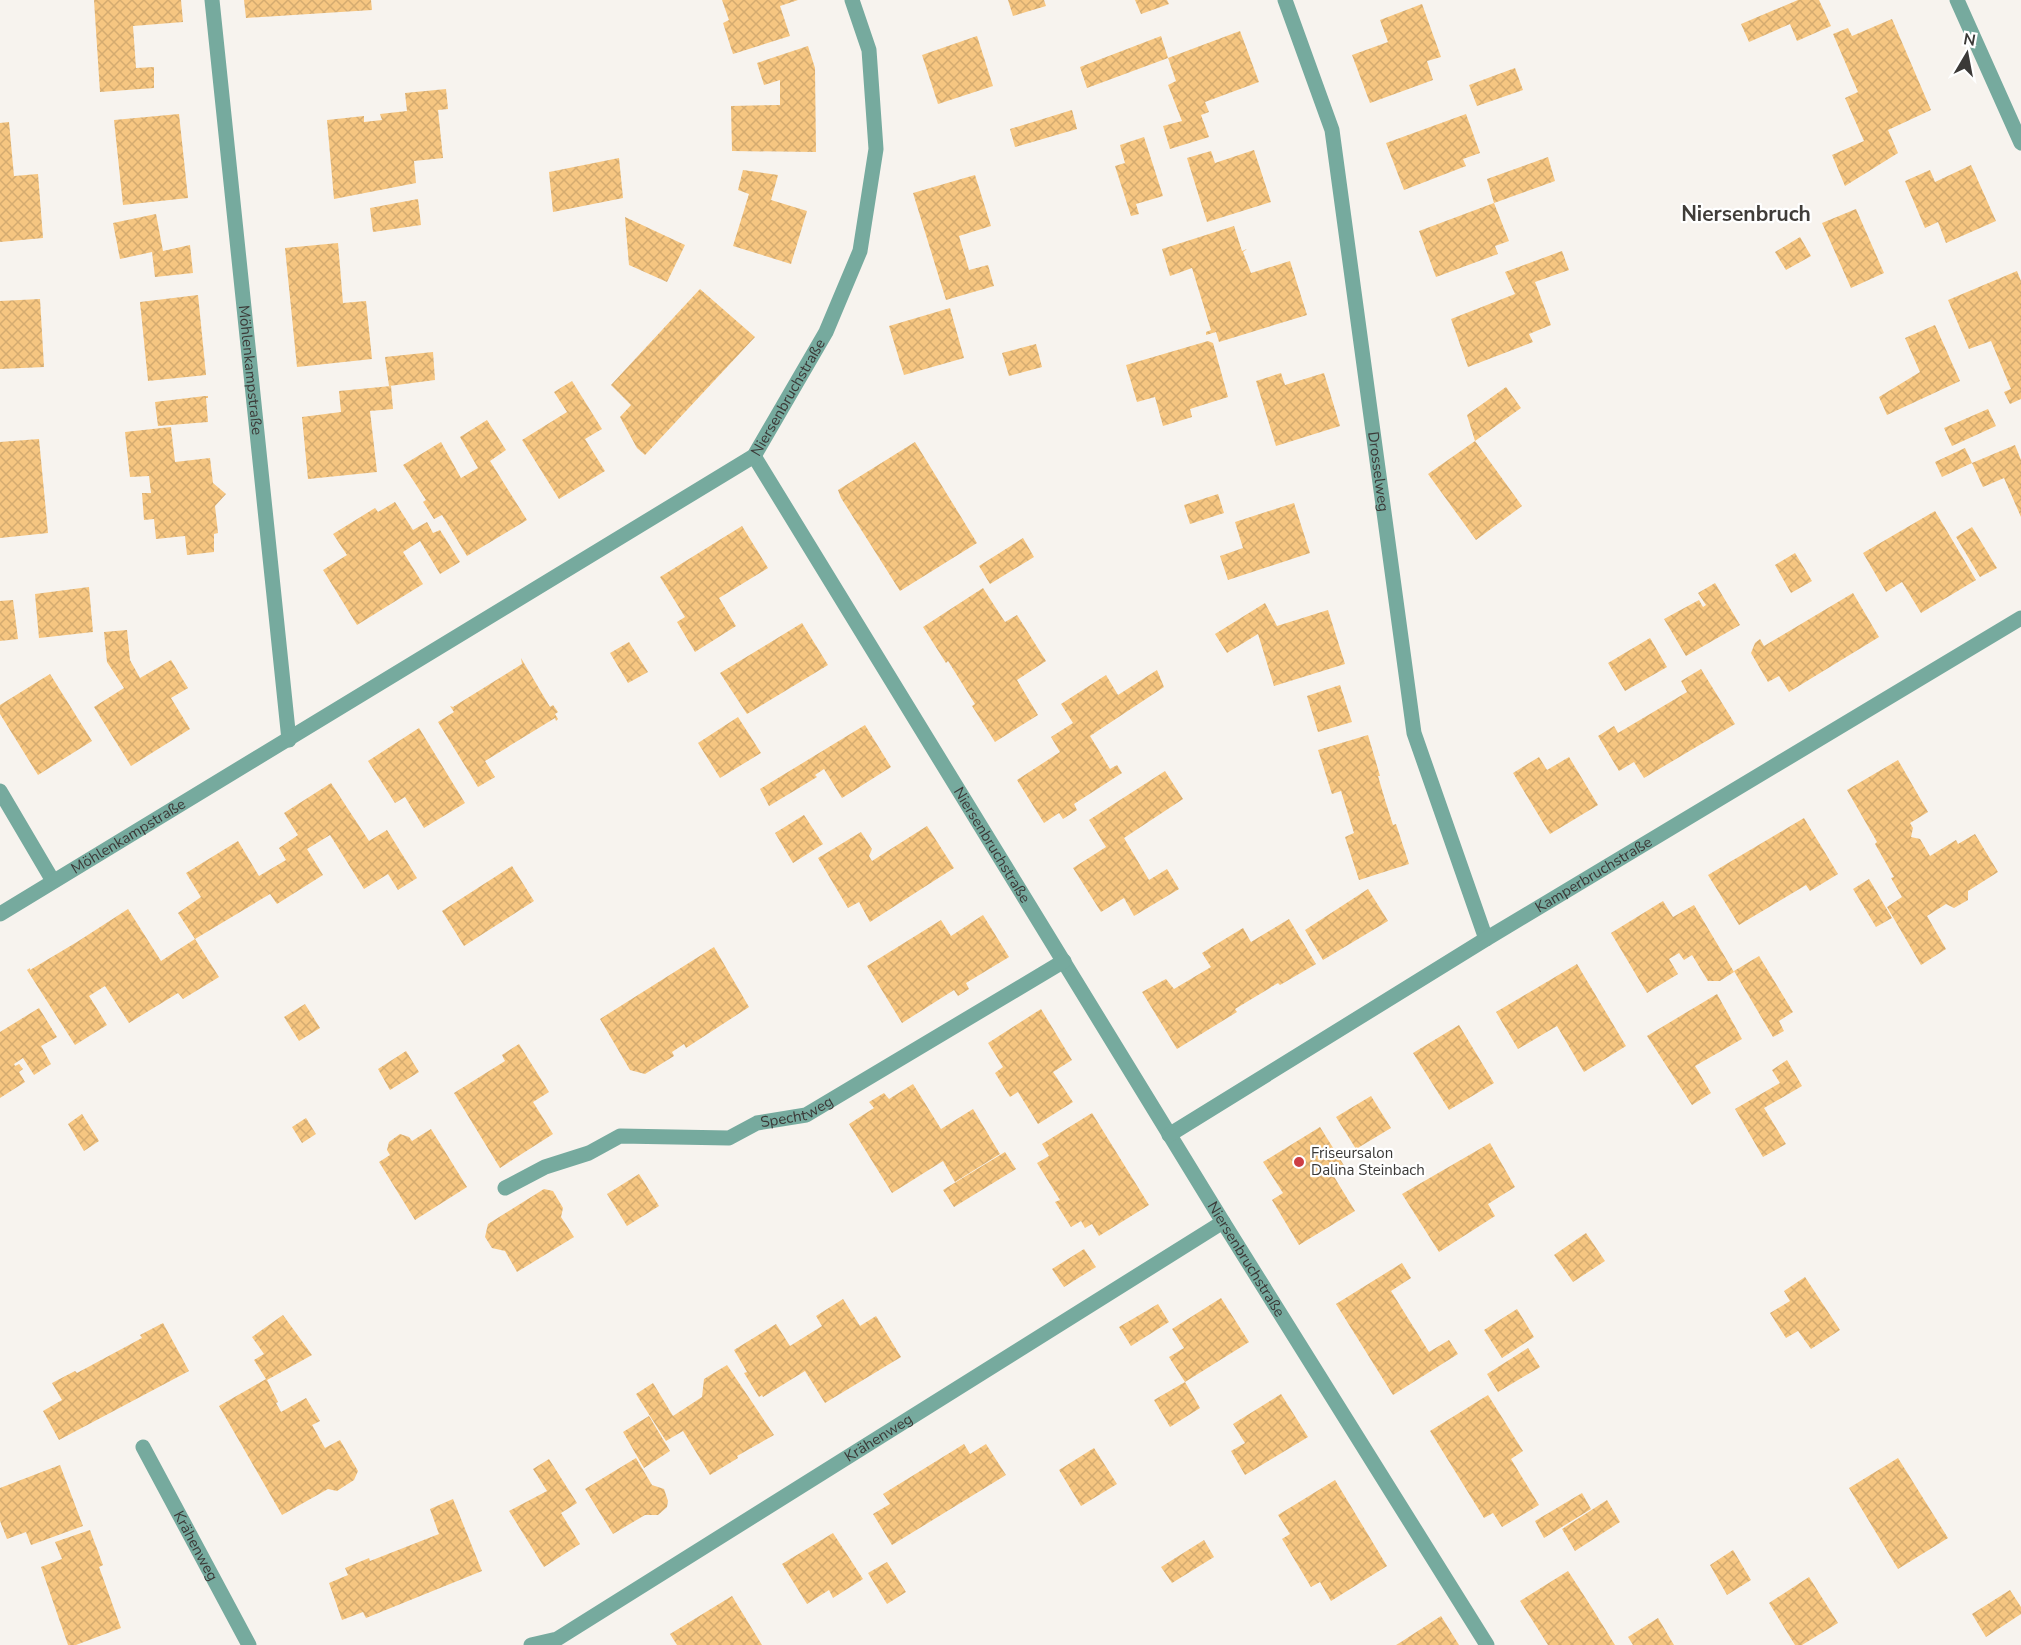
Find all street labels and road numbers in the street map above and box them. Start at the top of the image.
street label: Möhlenkampstraße [234,304,267,436]
street label: Niersenbruchstraße [746,335,830,460]
street label: Drosselweg [1363,430,1394,513]
street label: Niersenbruchstraße [949,783,1035,907]
street label: Möhlenkampstraße [67,794,189,879]
street label: Kamperbruchstraße [1531,832,1656,917]
street label: Spechtweg [759,1091,837,1132]
street label: Niersenbruchstraße [1203,1198,1290,1321]
street label: Krähenweg [841,1409,916,1467]
street label: Krähenweg [169,1507,223,1584]

